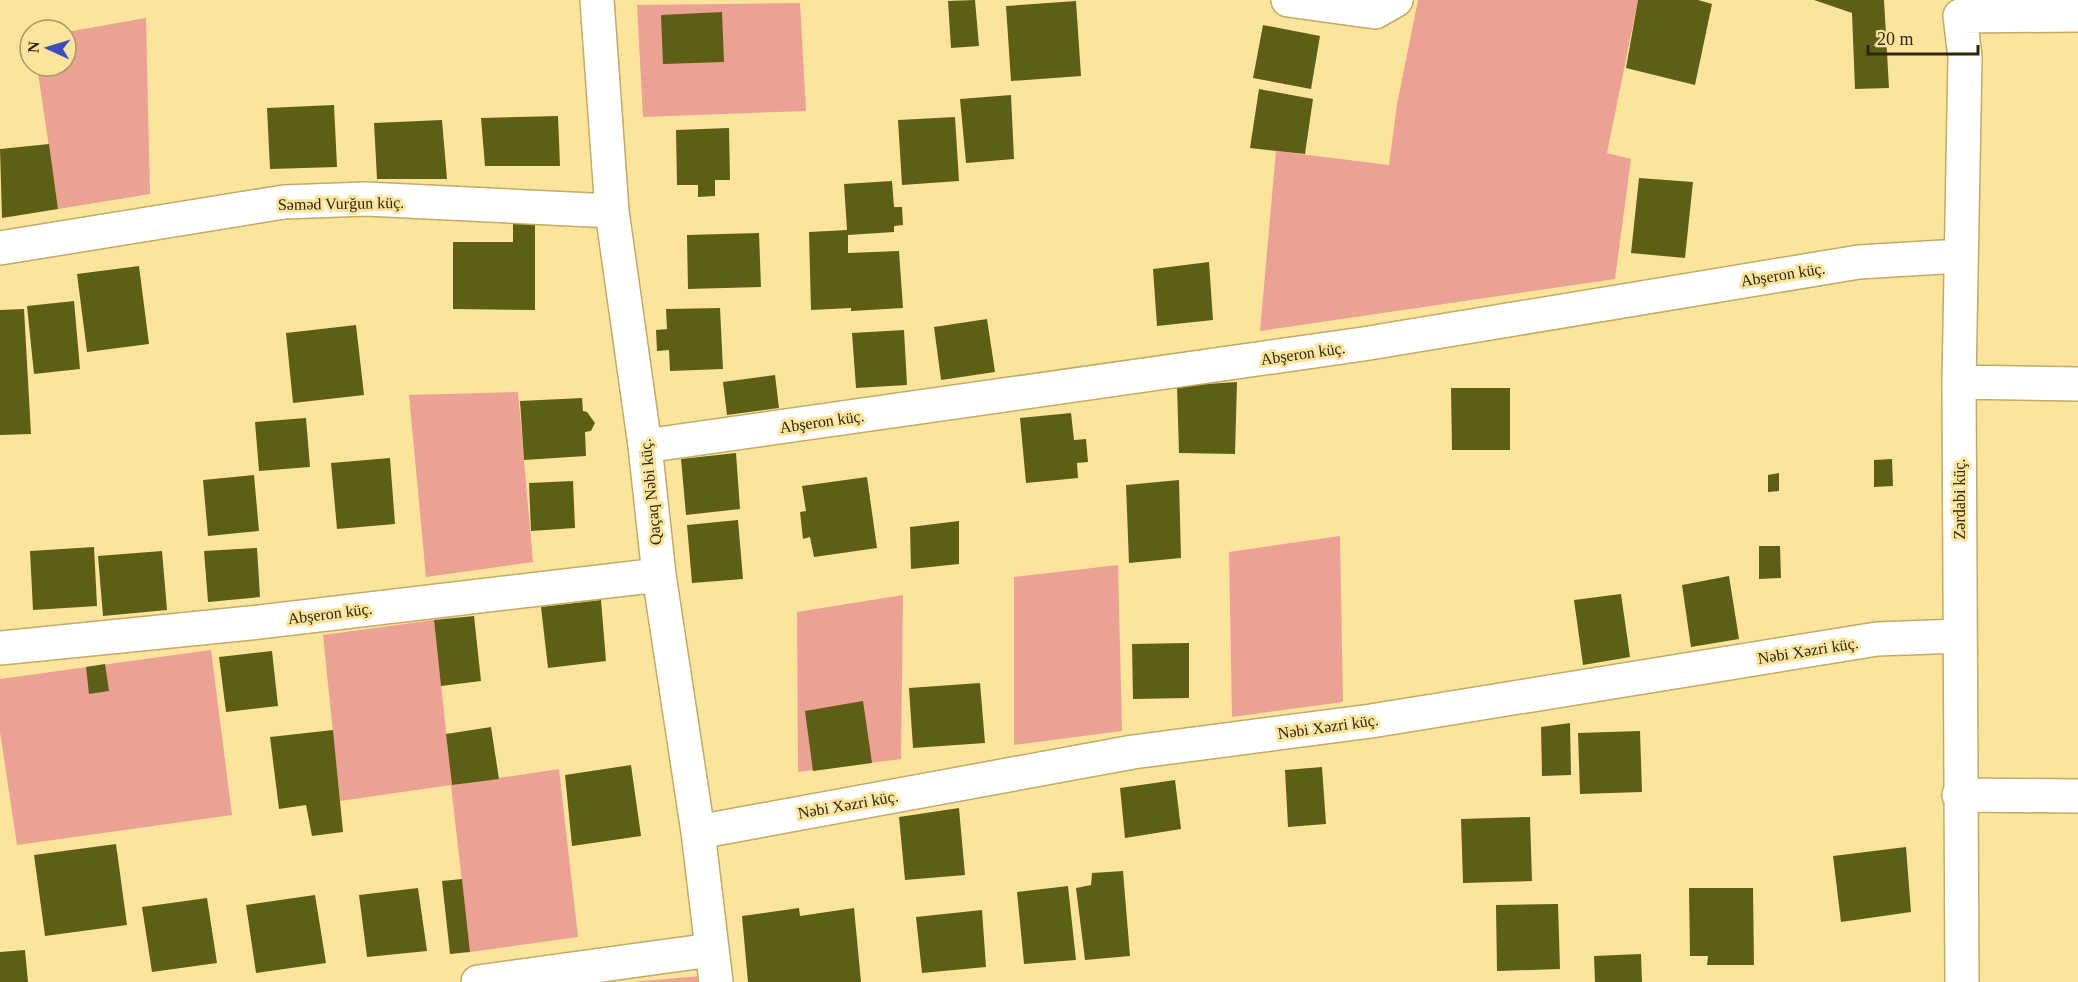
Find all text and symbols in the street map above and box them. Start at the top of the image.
north arrow [18,18,78,78]
scale bar [1868,18,1978,56]
text: 20 m [1877,29,1914,49]
text: N [25,40,42,53]
street label: Səməd Vurğun küç. [278,194,404,214]
street label: Abşeron küç. [1740,259,1827,291]
street label: Abşeron küç. [1260,339,1347,369]
street label: Abşeron küç. [779,407,866,437]
street label: Qaçaq Nəbi küç. [636,438,666,546]
street label: Zərdabi küç. [1951,459,1969,539]
street label: Abşeron küç. [287,600,374,628]
street label: Nəbi Xəzri küç. [1757,634,1860,668]
street label: Nəbi Xəzri küç. [1277,711,1380,743]
street label: Nəbi Xəzri küç. [797,787,900,823]

